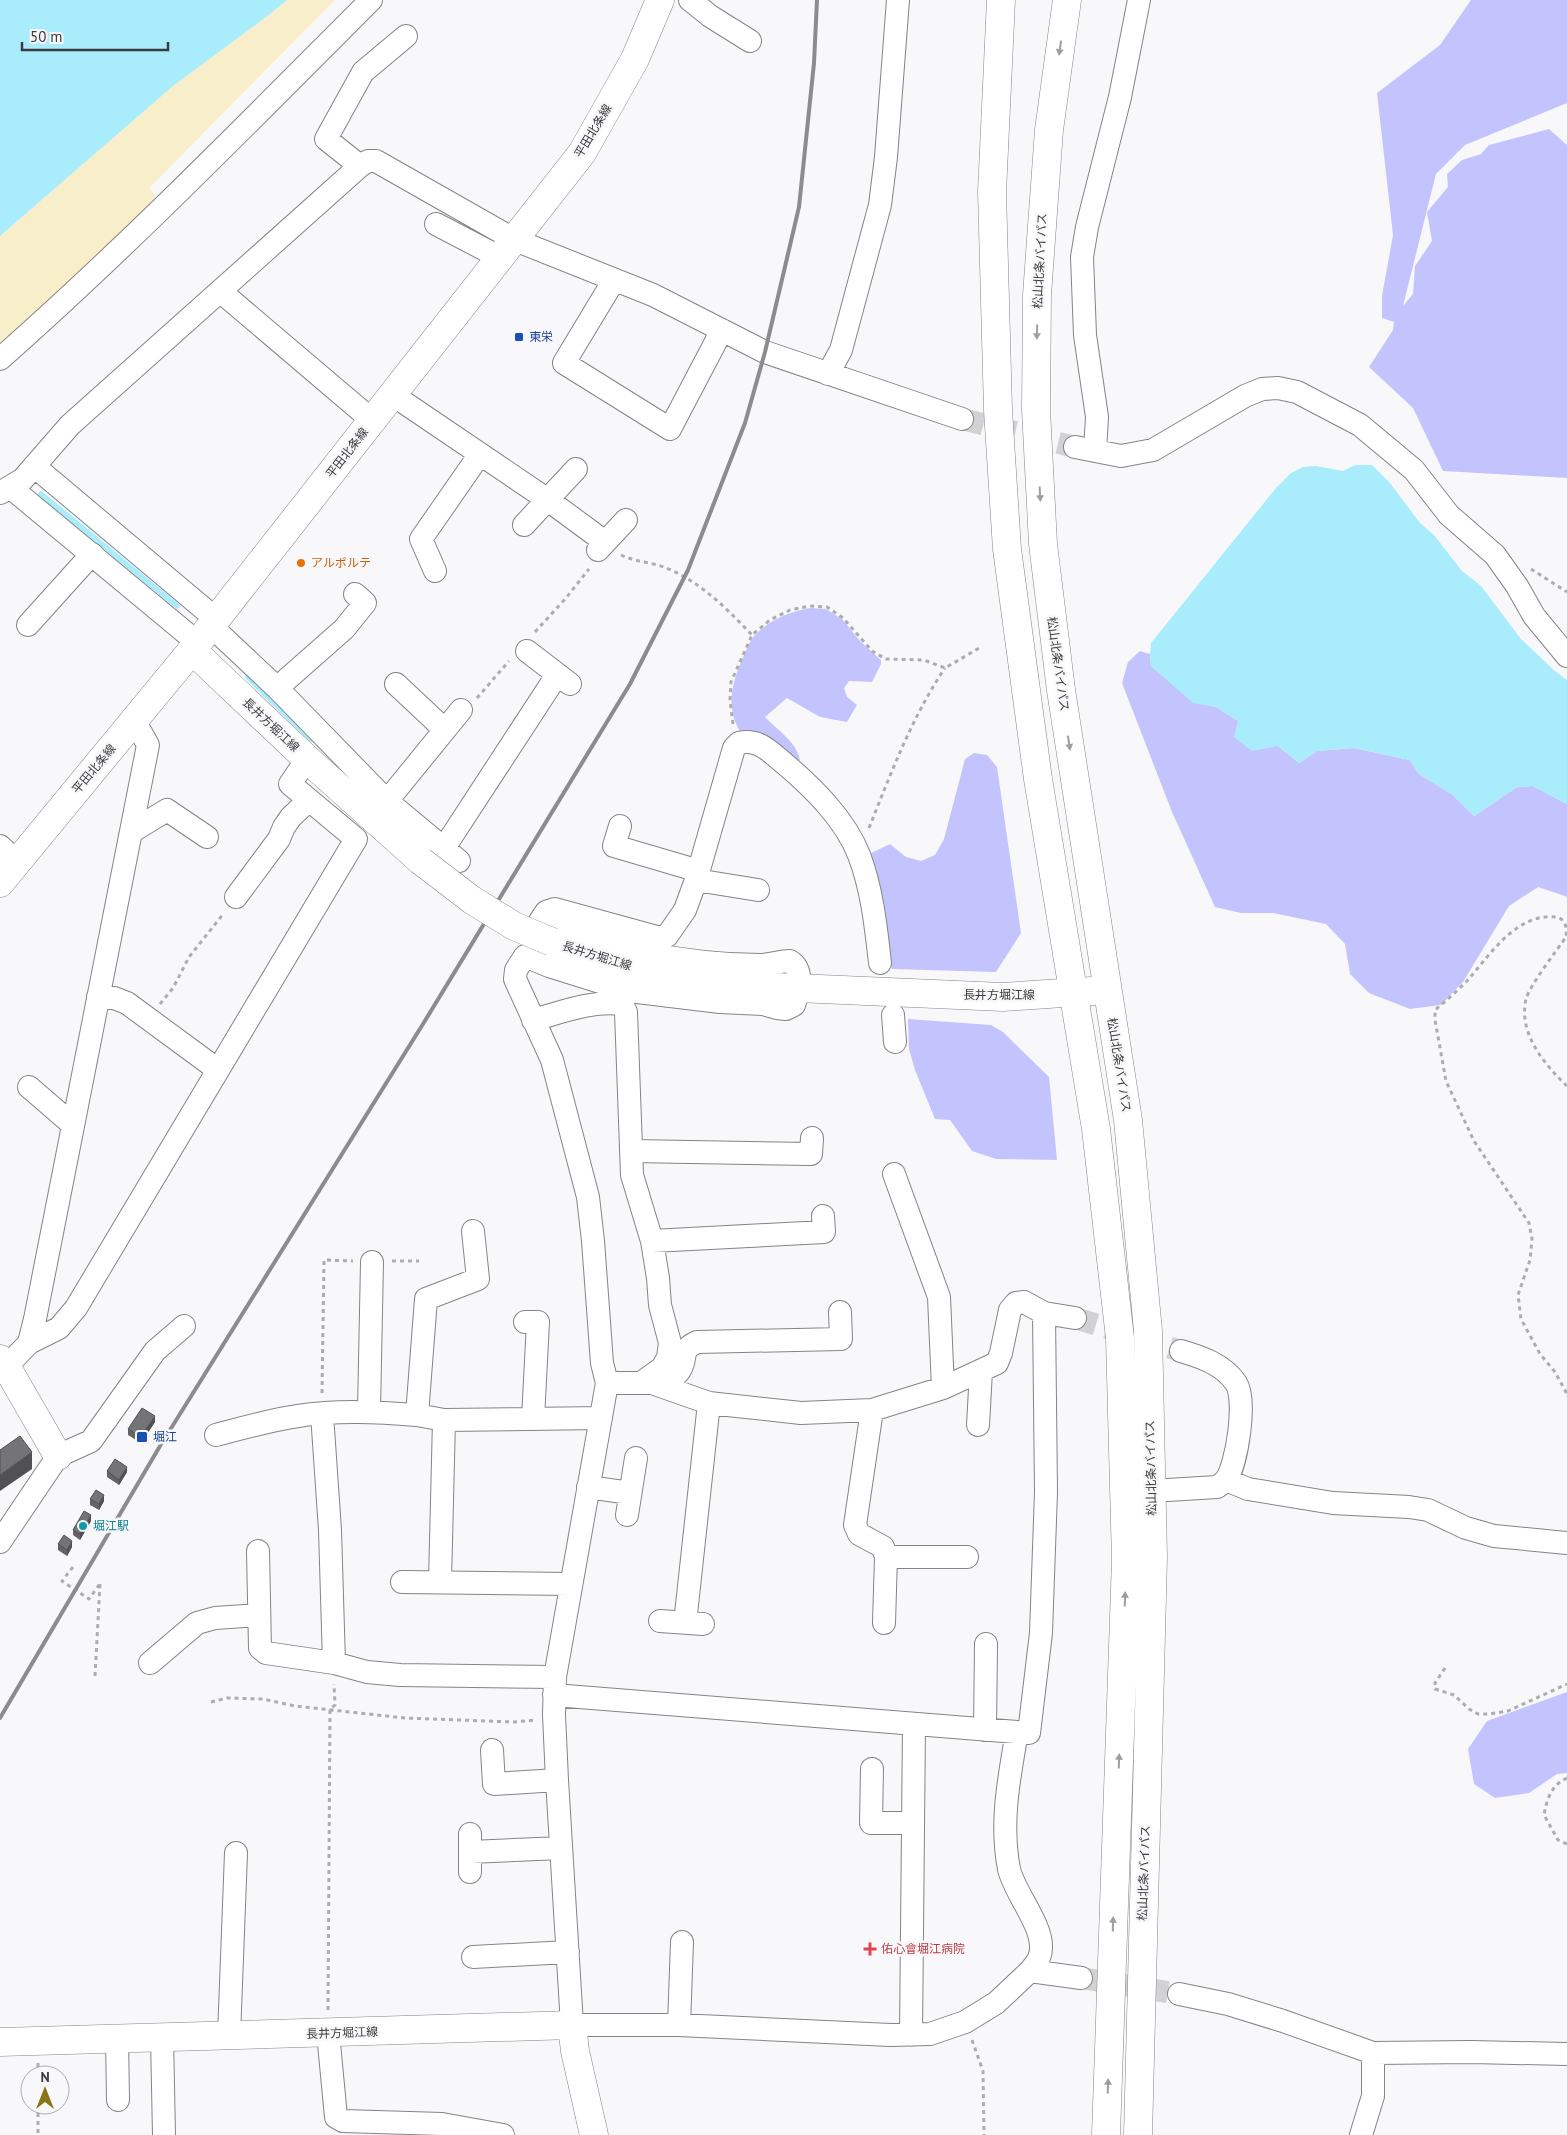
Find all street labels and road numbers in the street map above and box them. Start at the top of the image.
street label: 平田北条線 [571,101,614,160]
street label: 松山北条バイパス [1030,213,1049,309]
street label: 平田北条線 [322,424,371,481]
street label: 松山北条バイパス [1044,615,1073,712]
street label: 長井方堀江線 [240,695,303,755]
street label: 平田北条線 [69,741,119,796]
street label: 長井方堀江線 [561,938,634,973]
street label: 長井方堀江線 [963,987,1035,1002]
street label: 松山北条バイパス [1105,1016,1134,1113]
street label: 松山北条バイパス [1142,1420,1159,1516]
street label: 松山北条バイパス [1134,1825,1153,1921]
street label: 長井方堀江線 [306,2024,378,2041]

